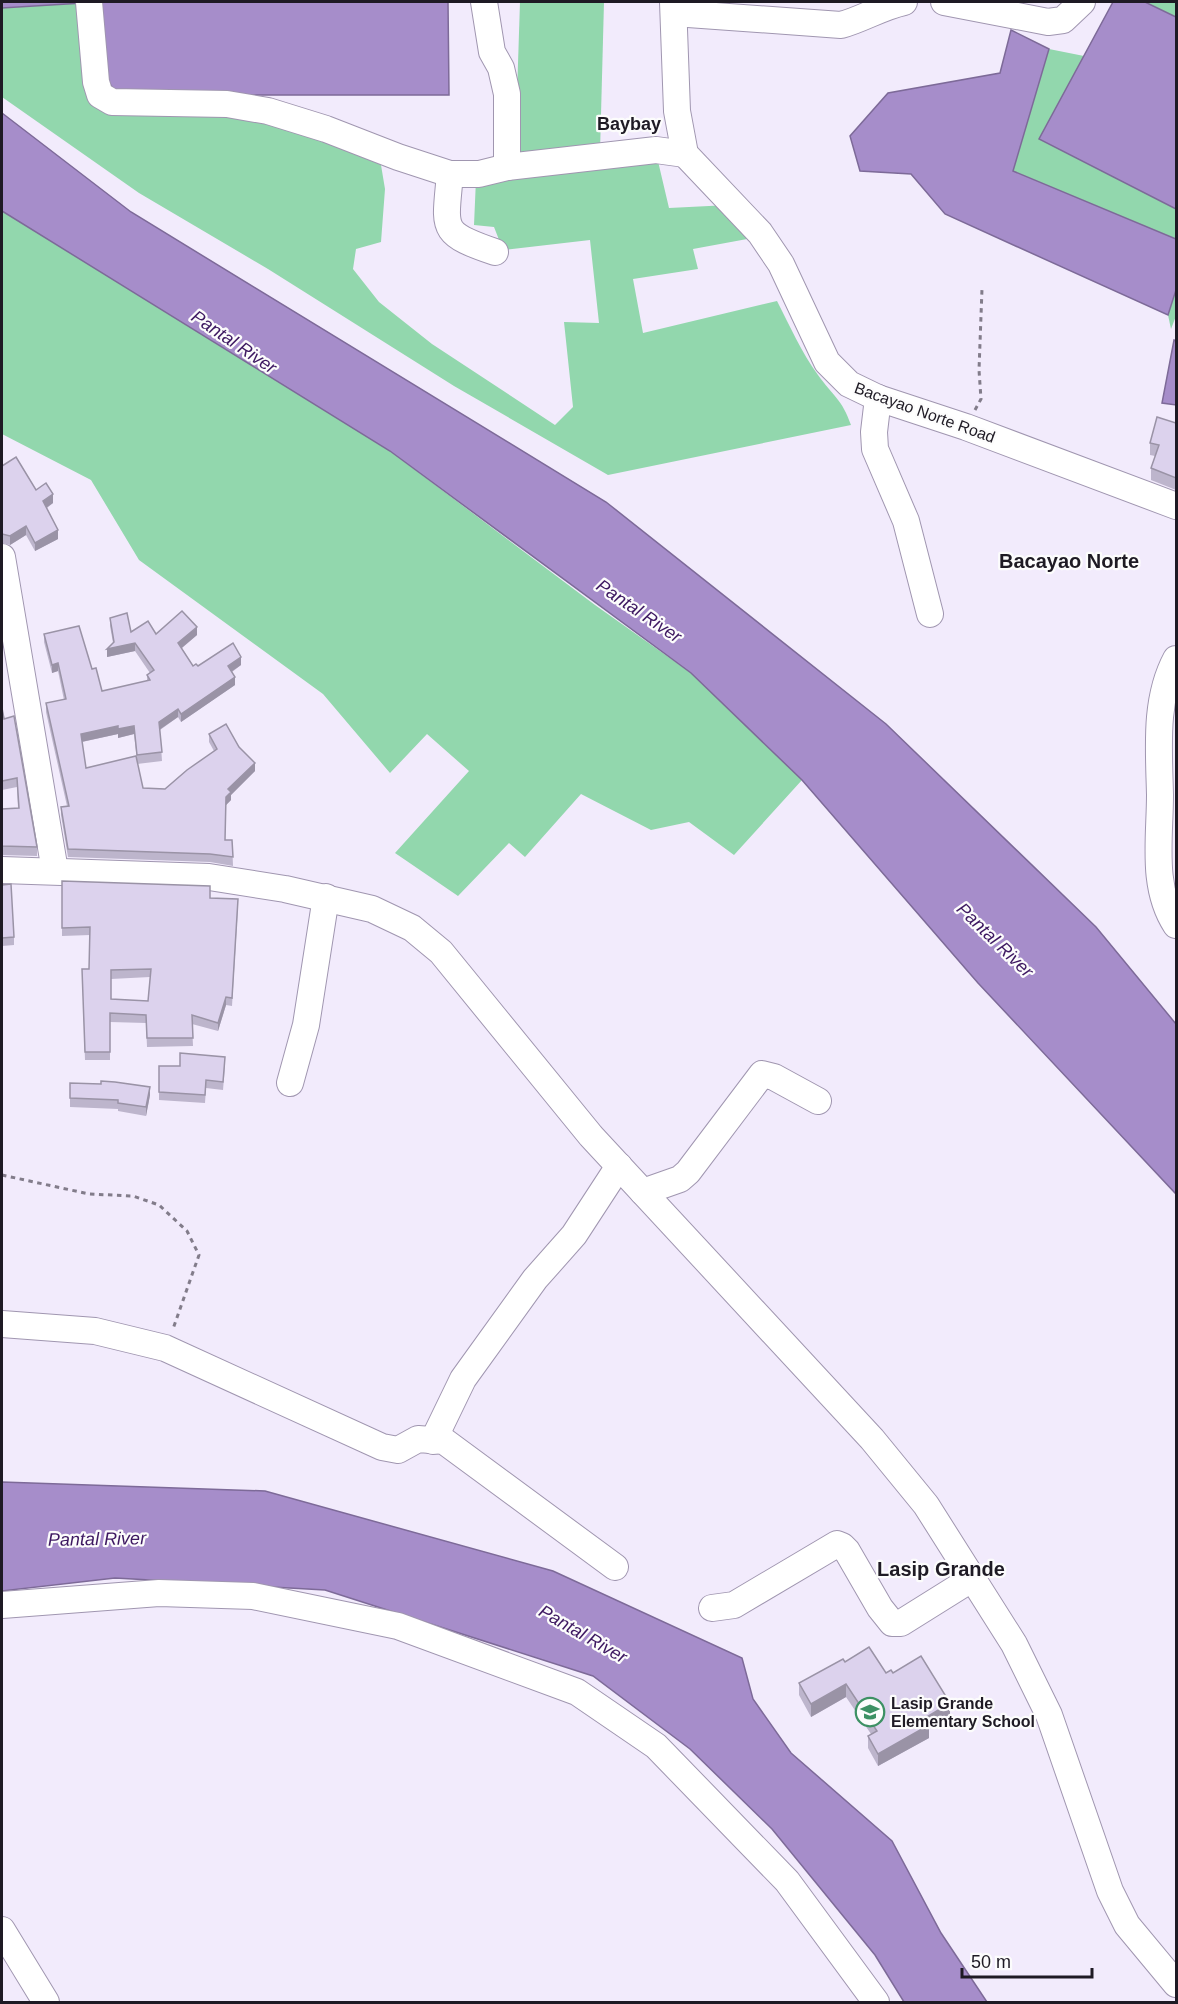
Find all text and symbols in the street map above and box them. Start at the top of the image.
district label: Baybay [597,114,661,134]
water label: Pantal River [188,306,281,378]
street label: Bacayao Norte Road [852,379,998,446]
district label: Bacayao Norte [999,550,1139,572]
water label: Pantal River [593,575,686,647]
water label: Pantal River [953,899,1038,982]
water label: Pantal River [48,1528,147,1550]
district label: Lasip Grande [877,1558,1005,1580]
water label: Pantal River [536,1601,631,1668]
place label: Lasip Grande Elementary School [891,1695,1035,1730]
school or university icon: Lasip Grande Elementary School [854,1696,886,1728]
scale bar [962,1941,1092,1979]
text: 50 m [971,1952,1011,1972]

